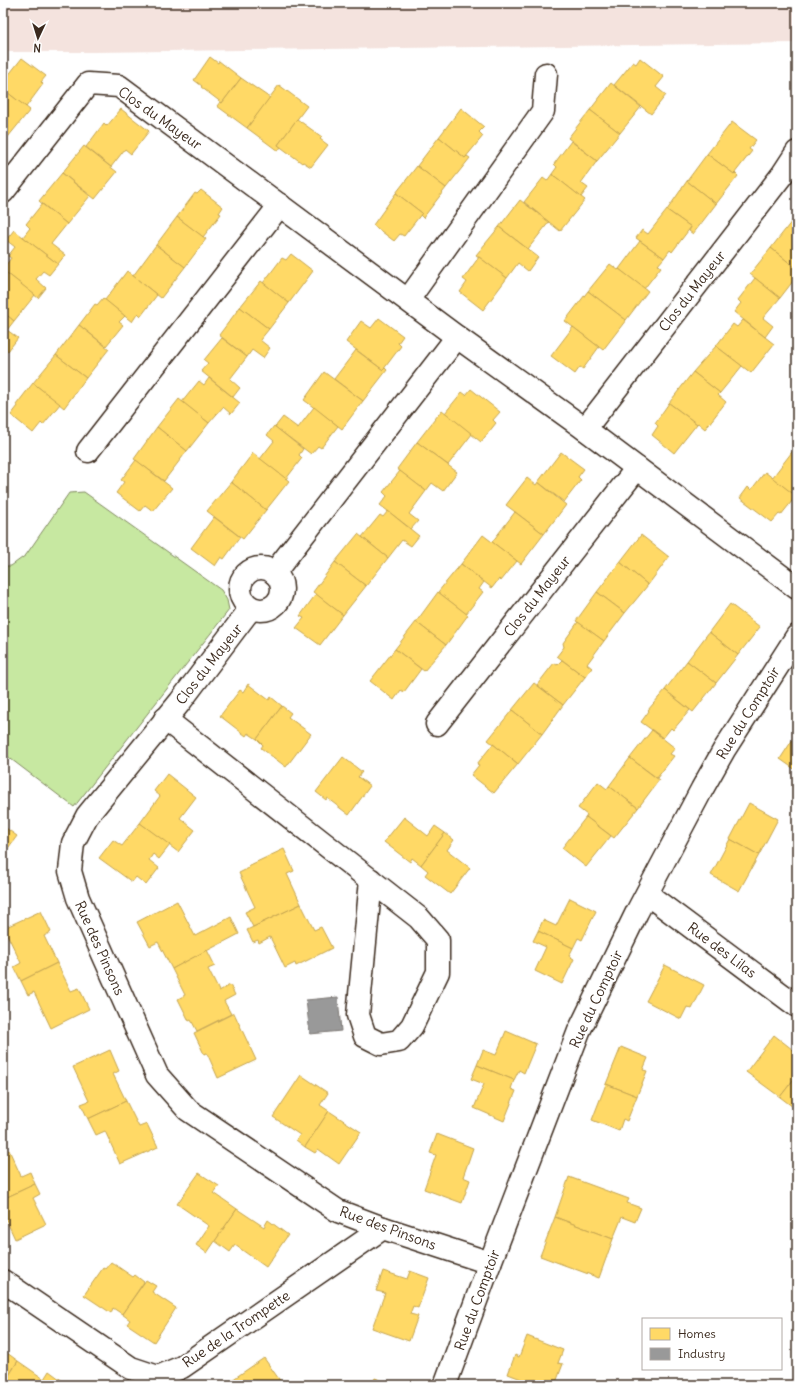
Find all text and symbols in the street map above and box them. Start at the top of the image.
north arrow [18,18,58,58]
text: N [33,41,42,55]
street label: Clos du Mayeur [115,82,206,154]
street label: Clos du Mayeur [655,247,730,335]
street label: Clos du Mayeur [500,552,575,640]
street label: Clos du Mayeur [172,620,247,708]
street label: Rue du Comptoir [712,663,784,763]
street label: Rue des Pinsons [71,898,129,998]
street label: Rue des Lilas [684,918,760,982]
street label: Rue du Comptoir [565,947,627,1051]
street label: Rue des Pinsons [337,1202,439,1254]
street label: Rue du Comptoir [450,1247,504,1353]
street label: Rue de la Trompette [179,1286,293,1372]
legend [642,1318,782,1370]
text: Homes [678,1326,716,1341]
text: Industry [678,1346,725,1361]

